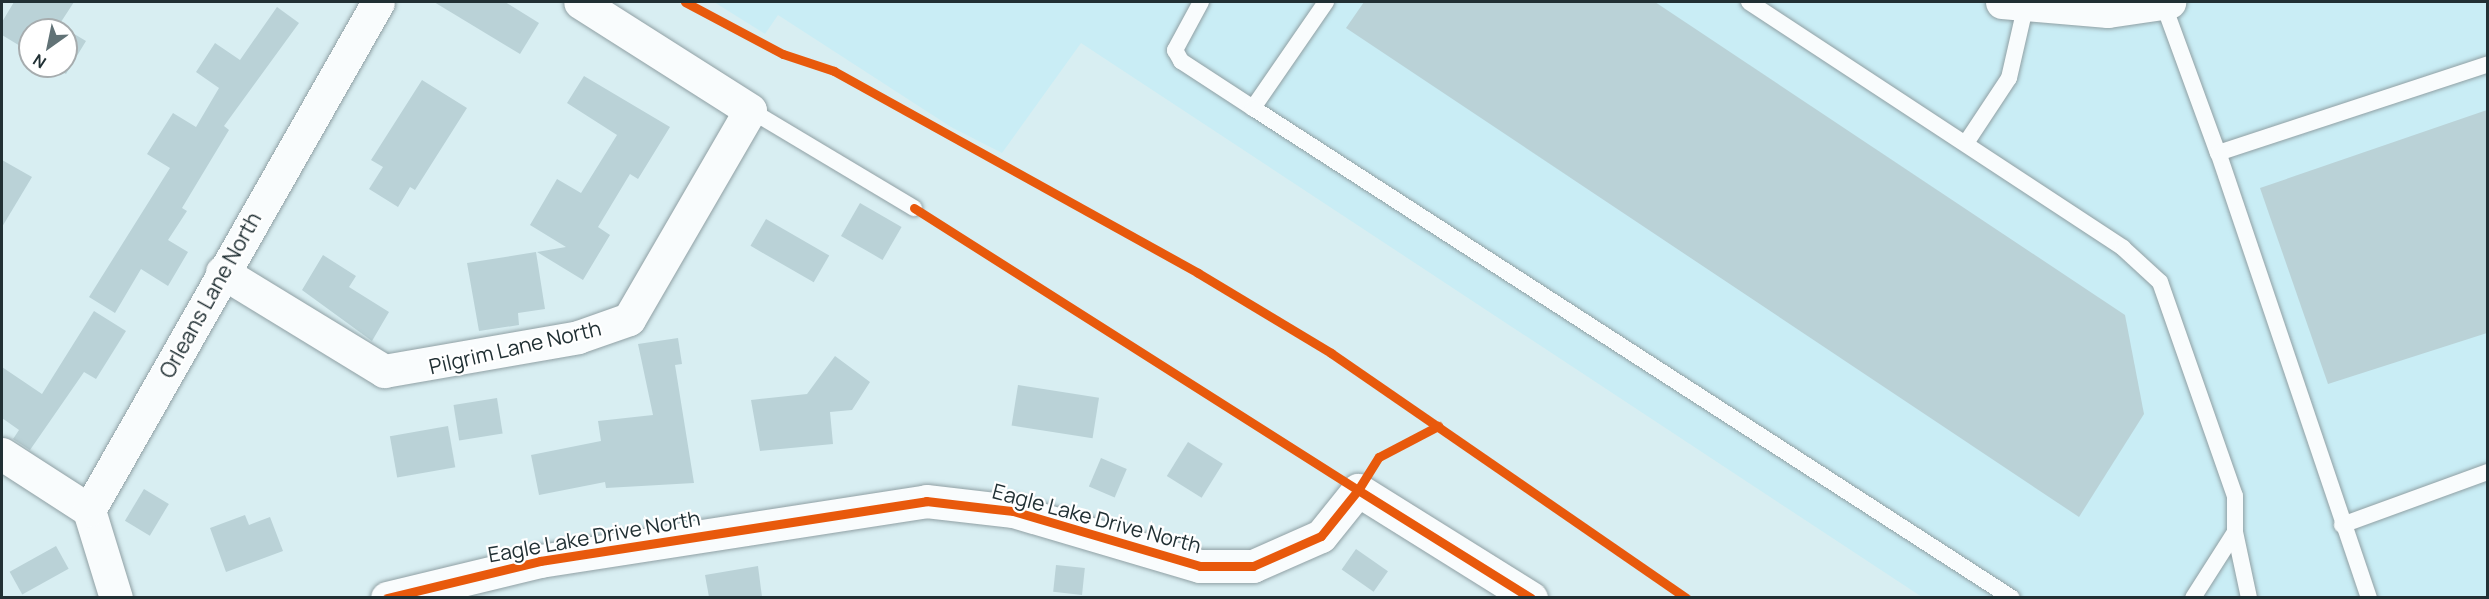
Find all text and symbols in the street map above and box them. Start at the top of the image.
north arrow [18,18,78,78]
text: N [28,49,50,74]
street label: Orleans Lane North [154,208,266,382]
street label: Pilgrim Lane North [426,315,604,379]
street label: Eagle Lake Drive North [990,478,1204,558]
street label: Eagle Lake Drive North [486,505,702,567]

